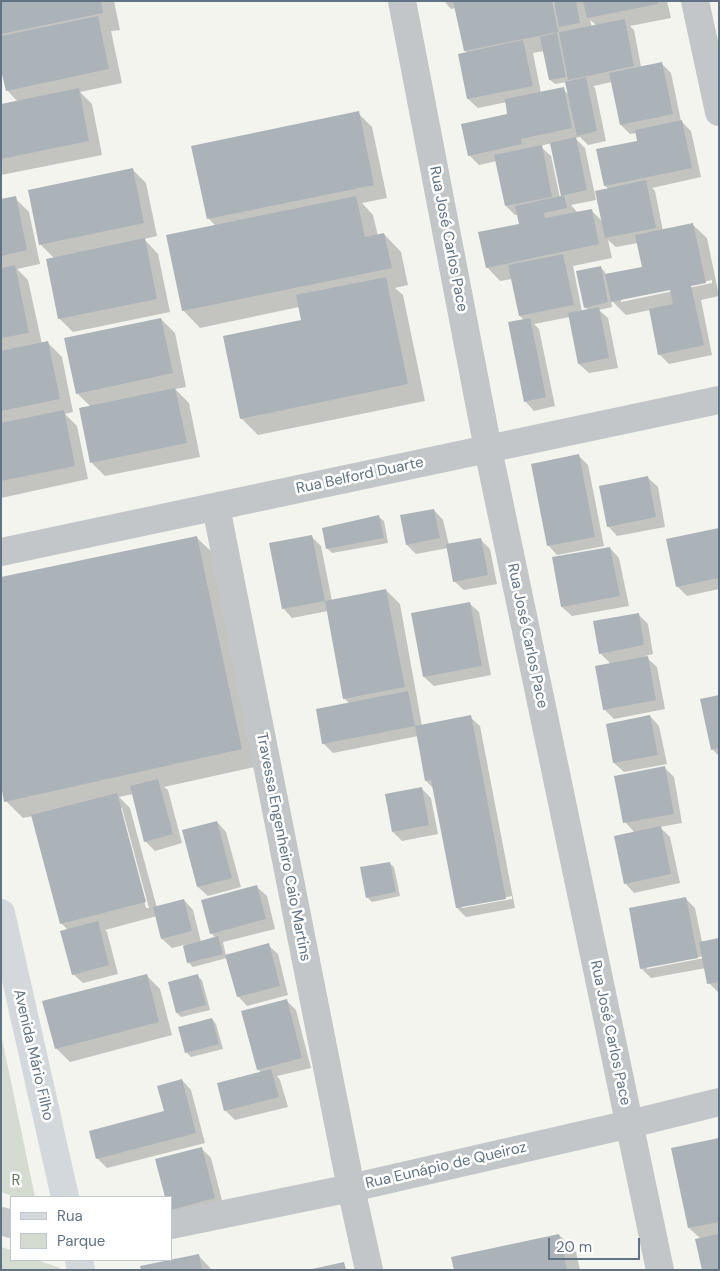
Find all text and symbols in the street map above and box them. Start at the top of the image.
street label: Rua José Carlos Pace [425,165,471,313]
street label: Rua Belford Duarte [295,454,425,498]
street label: Rua José Carlos Pace [503,562,551,710]
street label: Travessa Engenheiro Caio Martins [252,731,314,963]
street label: Rua José Carlos Pace [586,959,634,1107]
street label: Avenida Mário Filho [9,988,57,1122]
street label: Rua Eunápio de Queiroz [364,1139,528,1193]
park label: R [12,1172,20,1190]
legend [10,1196,172,1261]
text: Rua [57,1206,83,1226]
scale bar [550,1228,642,1260]
text: Parque [57,1231,105,1251]
text: 20 m [556,1237,592,1257]

